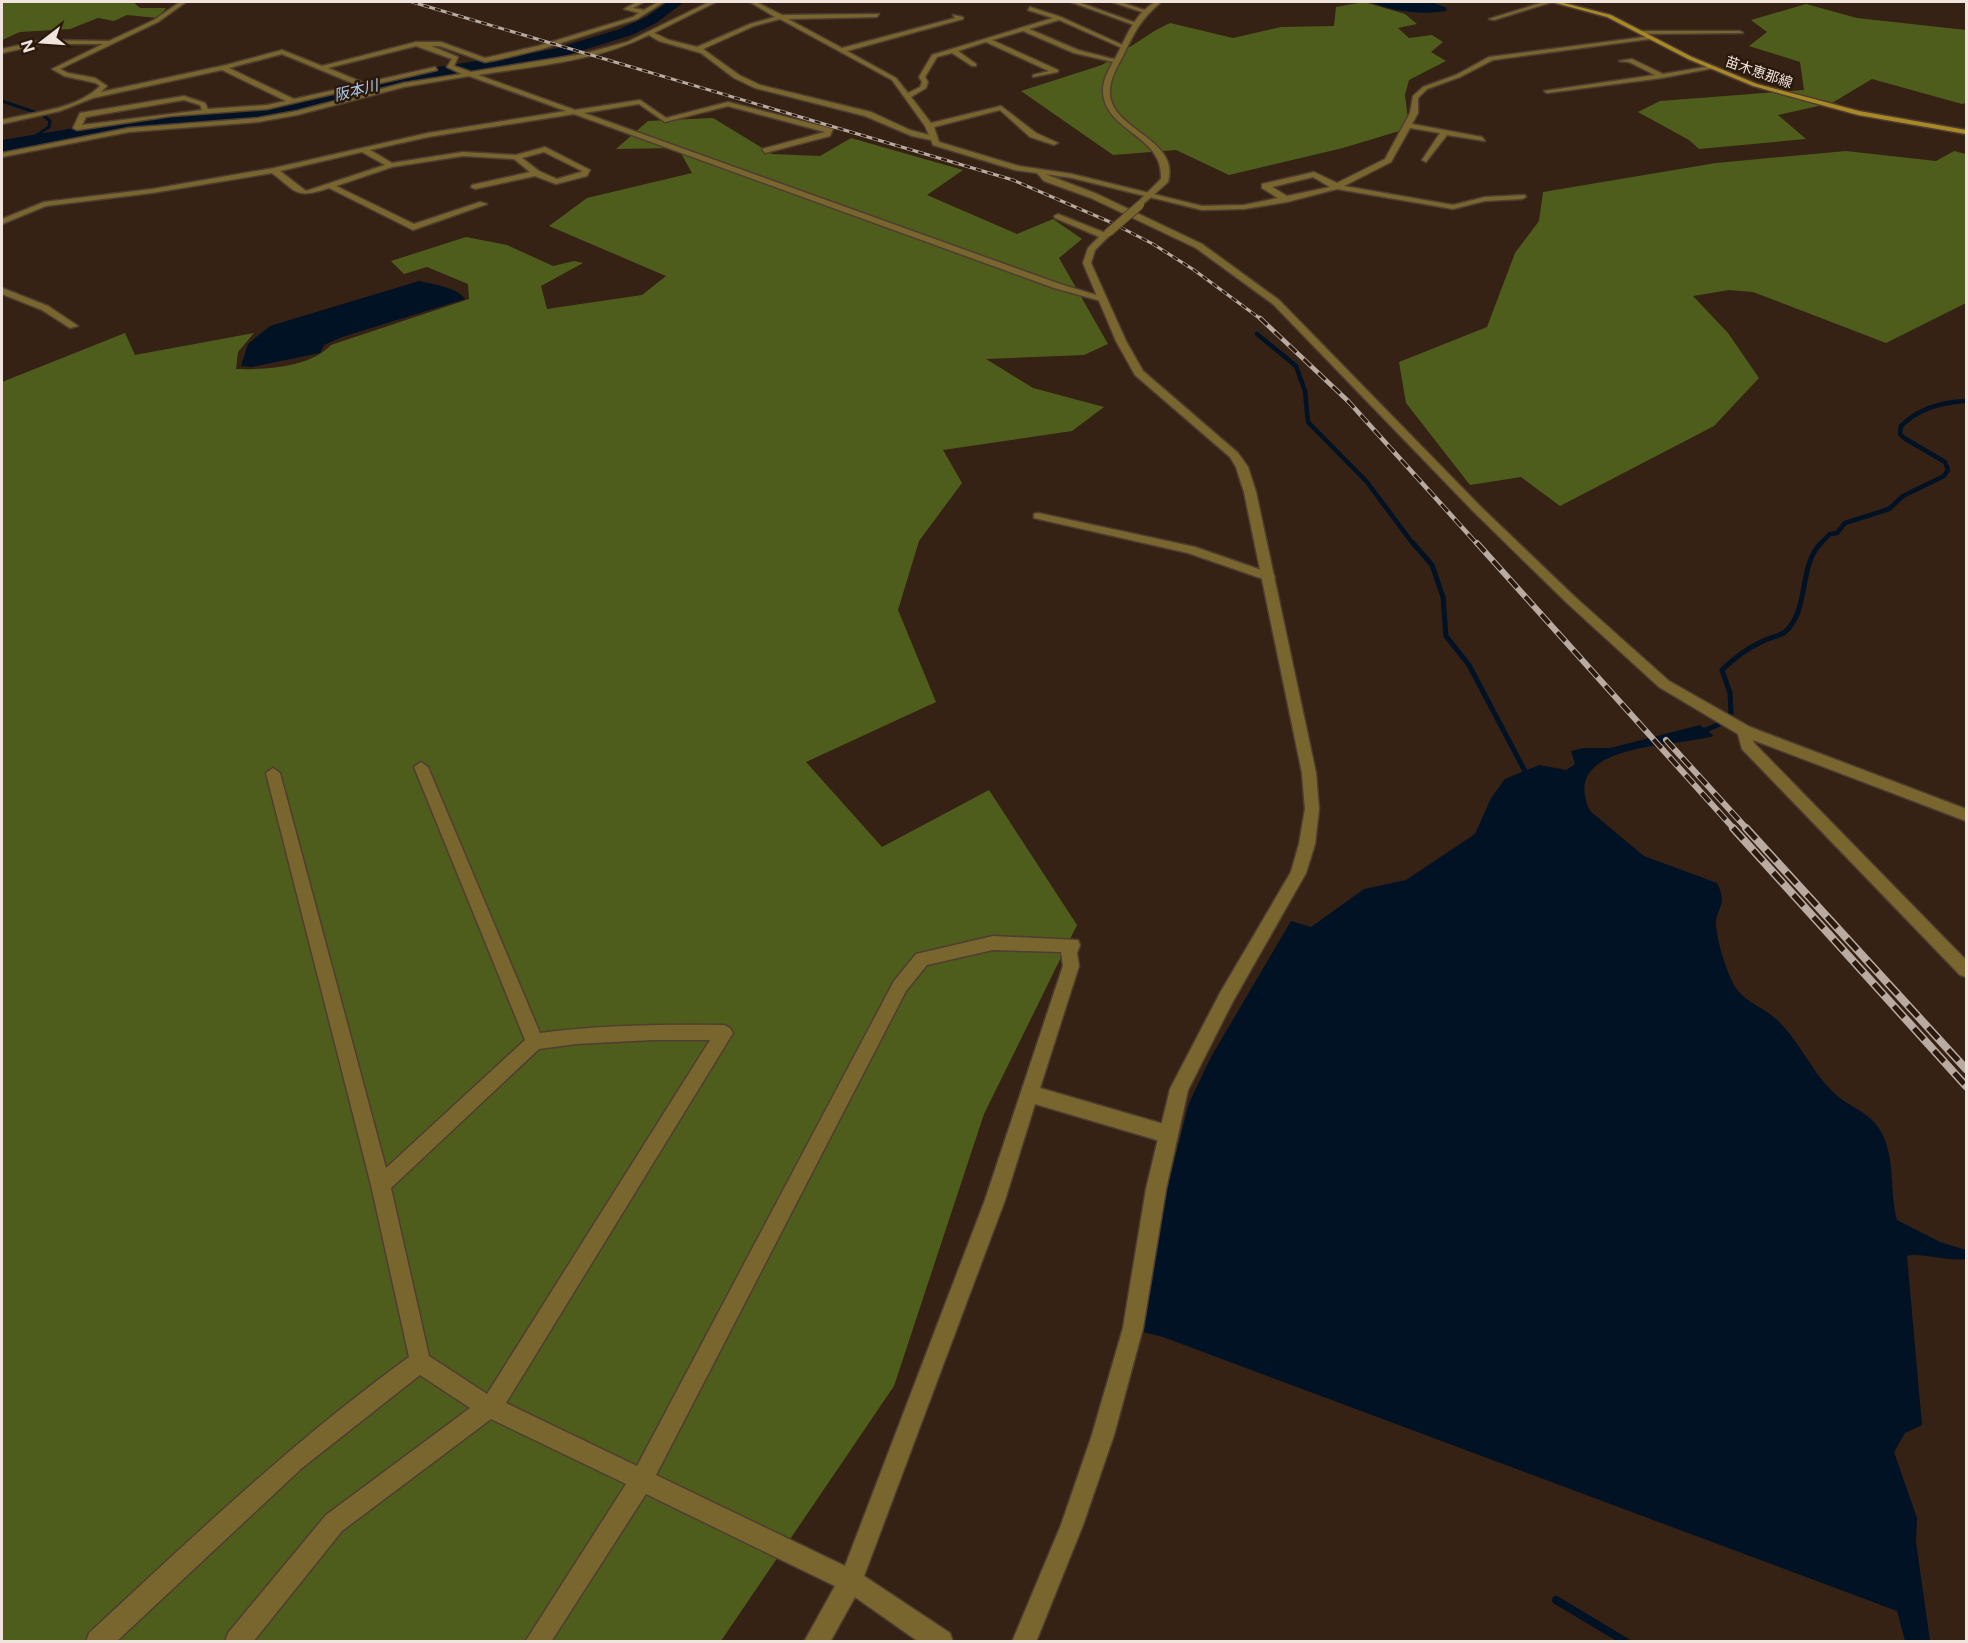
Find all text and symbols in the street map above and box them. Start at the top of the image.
north arrow [12,12,72,72]
text: N [17,37,39,55]
street label: 苗木恵那線 [1723,53,1795,91]
water label: 阪本川 [332,76,382,104]

